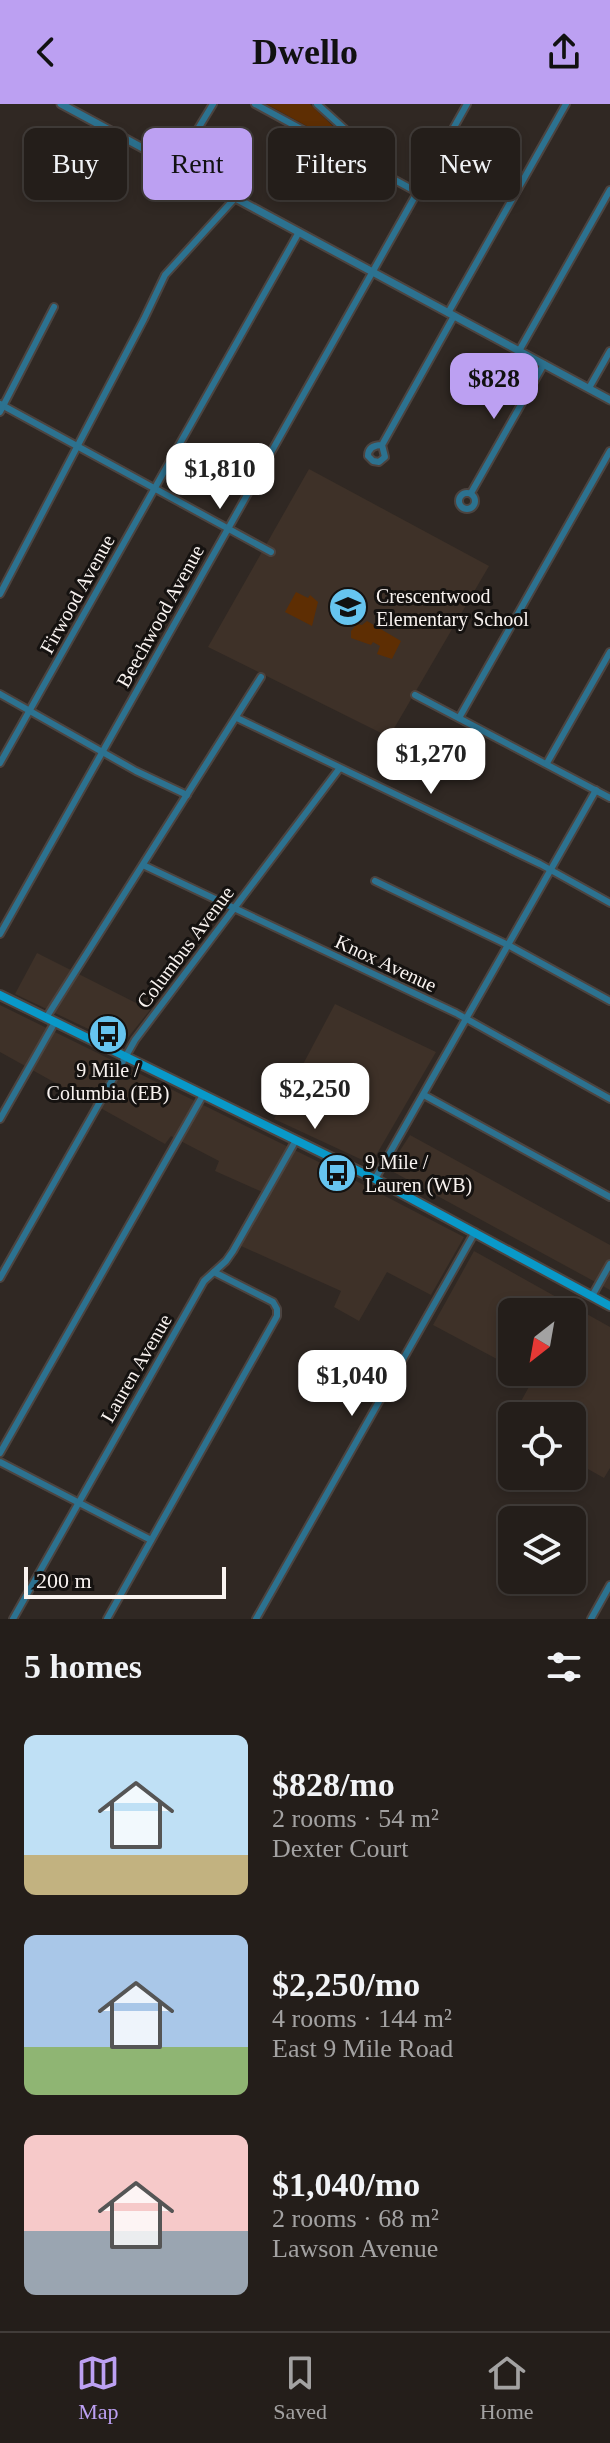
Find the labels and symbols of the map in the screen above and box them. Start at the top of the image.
pin: $828 [447,353,541,421]
pin: $1,810 [155,443,285,511]
street label: Firwood Avenue [35,531,119,657]
street label: Beechwood Avenue [112,541,208,691]
place label: Crescentwood Elementary School [376,585,529,631]
school or university icon: Crescentwood Elementary School [327,586,369,628]
pin: $1,270 [366,728,496,796]
street label: Columbus Avenue [132,882,238,1012]
street label: Knox Avenue [332,930,440,996]
bus stop icon: 9 Mile / Columbia (EB) [87,1013,129,1055]
place label: 9 Mile / Columbia (EB) [47,1059,169,1105]
pin: $2,250 [250,1063,380,1131]
place label: 9 Mile / Lauren (WB) [365,1151,472,1197]
bus stop icon: 9 Mile / Lauren (WB) [316,1152,358,1194]
north arrow [498,1298,586,1386]
street label: Lauren Avenue [96,1310,176,1426]
pin: $1,040 [287,1350,417,1418]
scale bar [24,1563,226,1599]

